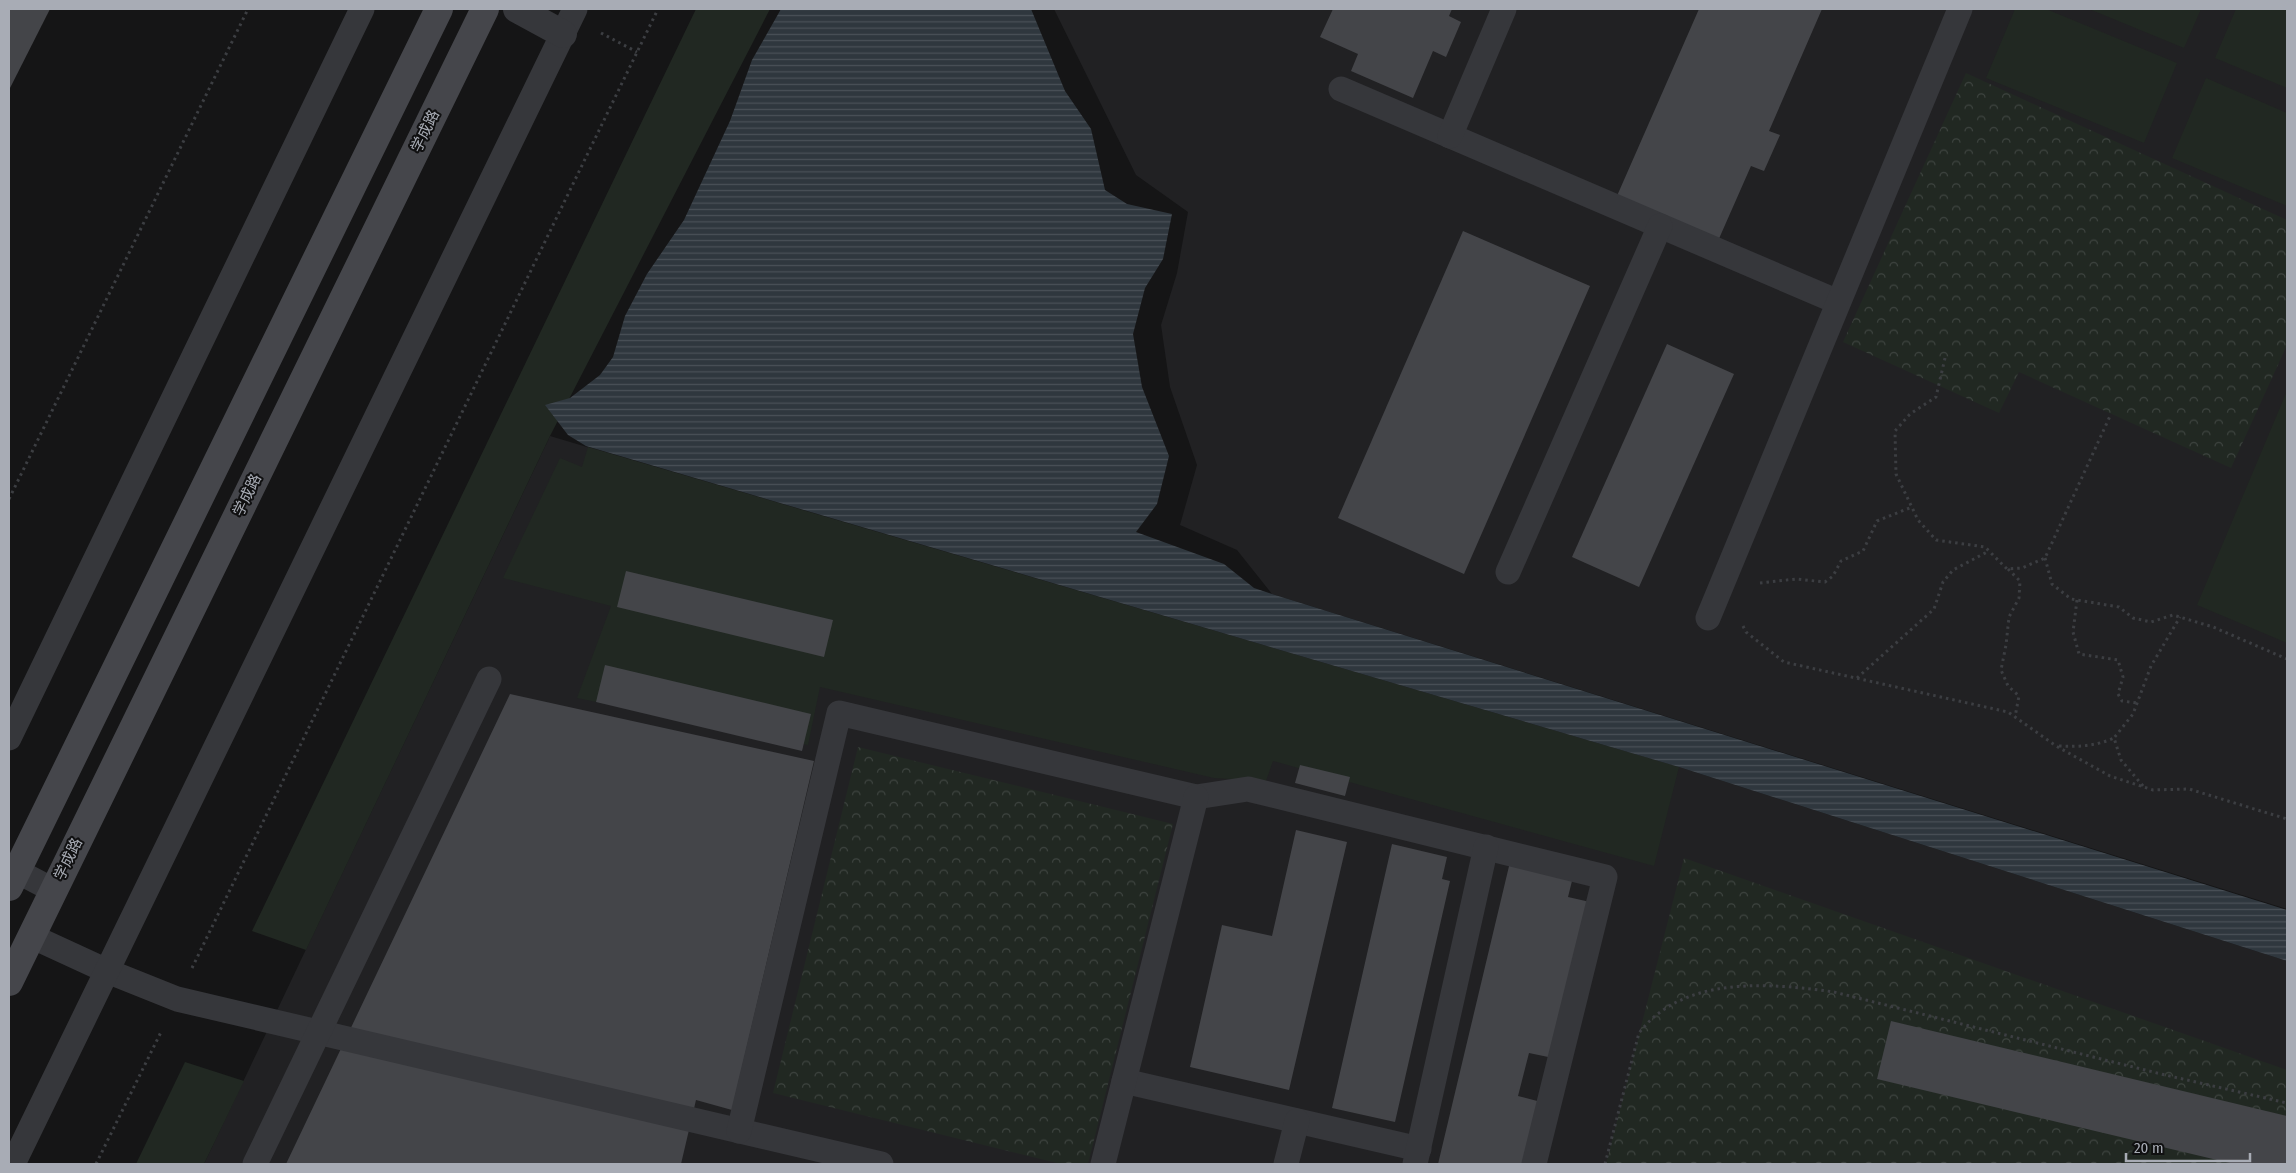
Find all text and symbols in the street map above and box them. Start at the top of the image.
street label: 学成路 [407,107,443,155]
street label: 学成路 [229,471,265,519]
street label: 学成路 [50,835,86,883]
scale bar [2126,1130,2250,1162]
text: 20 m [2134,1139,2164,1157]

